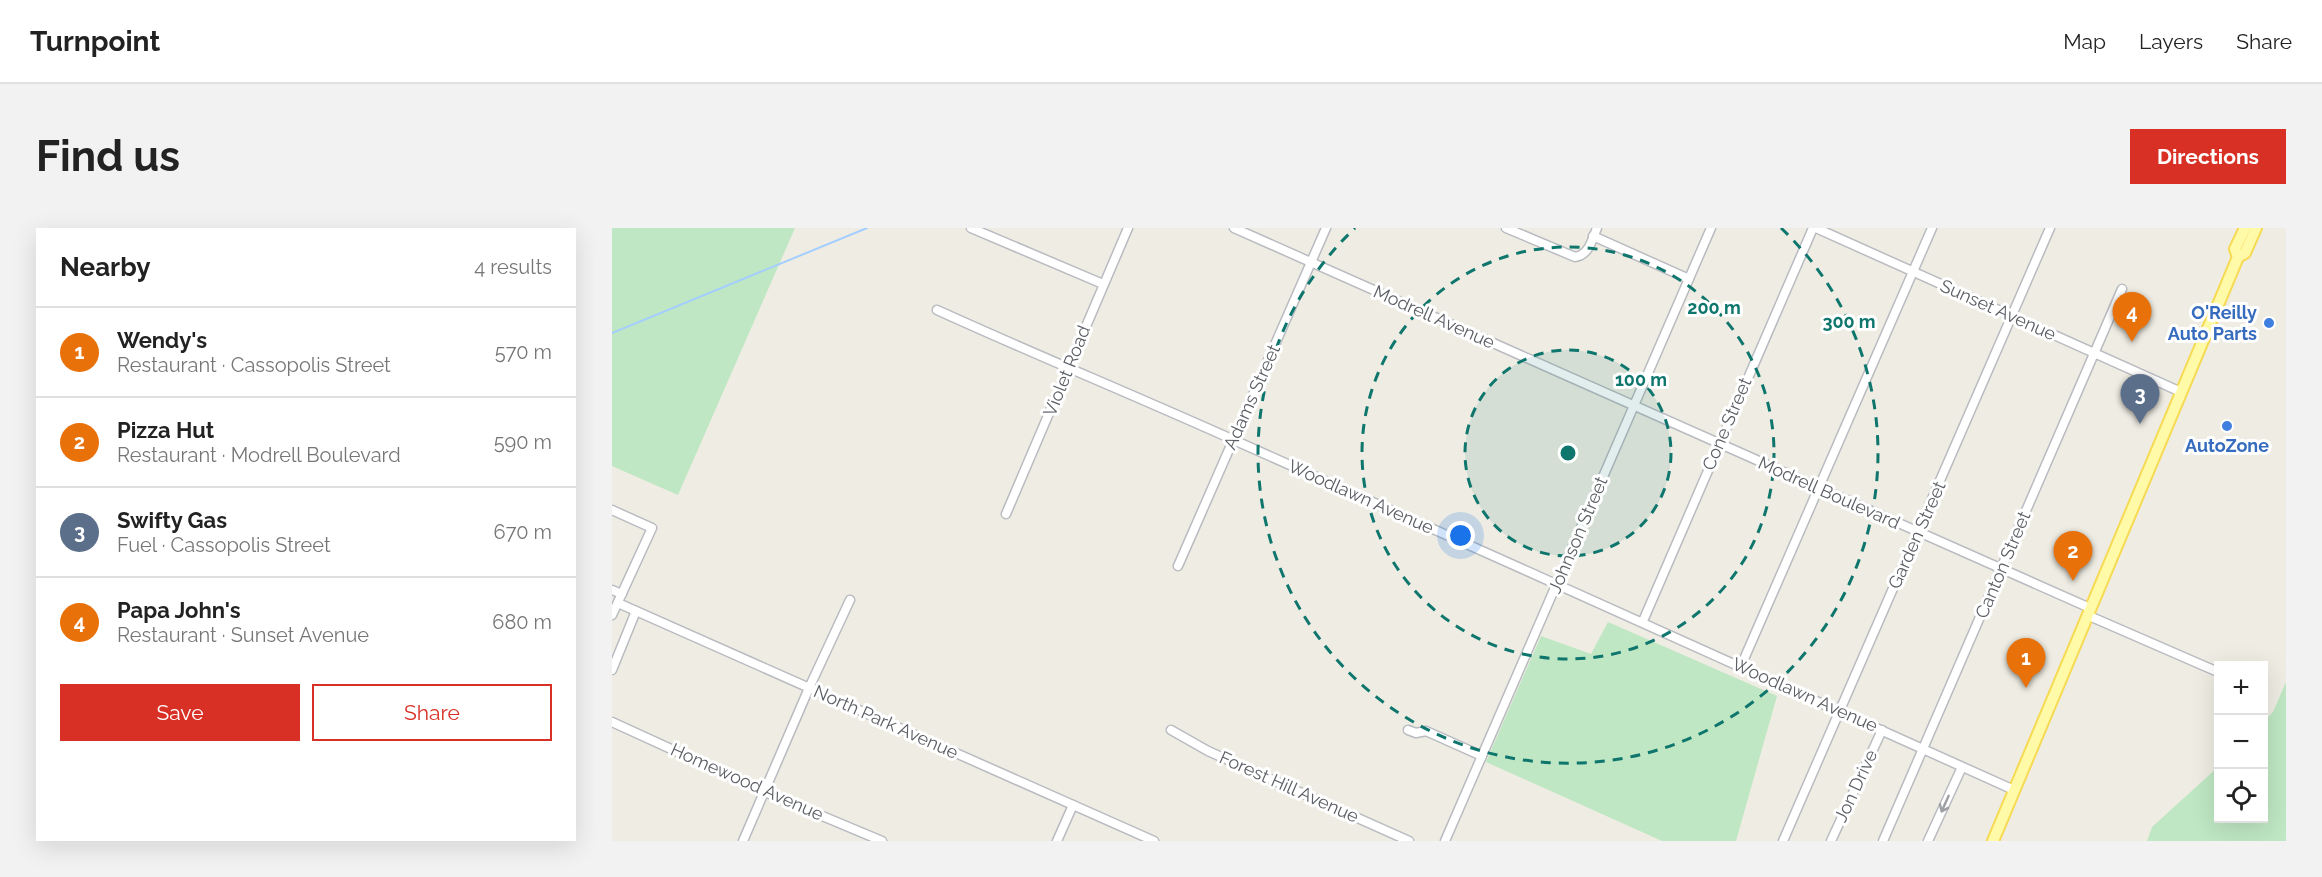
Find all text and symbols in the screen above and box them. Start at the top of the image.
text: Turnpoint [30,25,160,58]
text: Map [2063,29,2106,54]
text: Layers [2139,29,2203,54]
text: Share [2236,29,2292,54]
button: Directions [2130,129,2286,184]
text: Find us [36,132,180,181]
text: Nearby [60,252,150,282]
text: 4 results [474,255,552,279]
street label: Sunset Avenue [1937,275,2060,345]
street label: Modrell Avenue [1370,280,1499,353]
pin: 4 [2112,292,2152,342]
text: 200 m [1687,297,1741,318]
place label: O'Reilly Auto Parts [2168,302,2257,344]
text: 300 m [1822,311,1876,332]
marker: O'Reilly Auto Parts [2262,316,2276,330]
street label: Violet Road [1039,322,1094,419]
text: Wendy's [117,327,207,353]
text: 1 [75,340,84,364]
text: 570 m [495,340,552,364]
street label: Adams Street [1219,341,1284,453]
text: Restaurant · Cassopolis Street [117,353,391,377]
text: 100 m [1615,369,1667,390]
street label: Cone Street [1698,374,1755,473]
pin: 3 [2120,374,2159,424]
text: Pizza Hut [117,417,214,443]
marker: AutoZone [2220,419,2234,433]
text: 2 [74,430,85,454]
text: 590 m [494,430,552,454]
place label: AutoZone [2185,435,2269,456]
text: Restaurant · Modrell Boulevard [117,443,401,467]
centre of rings [1558,443,1578,463]
street label: Modrell Boulevard [1755,452,1903,533]
street label: Woodlawn Avenue [1285,455,1438,538]
street label: Johnson Street [1544,473,1612,596]
street label: Garden Street [1883,478,1950,592]
text: Swifty Gas [117,507,227,533]
street label: Canton Street [1971,508,2035,621]
text: 3 [74,520,85,544]
text: 670 m [494,520,552,544]
your location [1446,521,1475,550]
pin: 2 [2054,532,2092,581]
text: Fuel · Cassopolis Street [117,533,331,557]
text: Papa John's [117,597,241,623]
text: 4 [74,610,85,634]
text: 680 m [492,610,552,634]
text: Restaurant · Sunset Avenue [117,623,369,647]
pin: 1 [2006,638,2046,688]
street label: Woodlawn Avenue [1729,653,1882,736]
map controls [2214,661,2268,823]
button: + [2214,661,2268,715]
street label: North Park Avenue [811,680,962,763]
button: Save [60,684,300,741]
button: Share [312,684,552,741]
button: − [2214,715,2268,769]
street label: Homewood Avenue [668,738,827,825]
street label: Forest Hill Avenue [1216,746,1363,827]
street label: Jon Drive [1830,746,1882,825]
button: locate [2214,769,2268,823]
one-way arrow [1938,794,1950,812]

